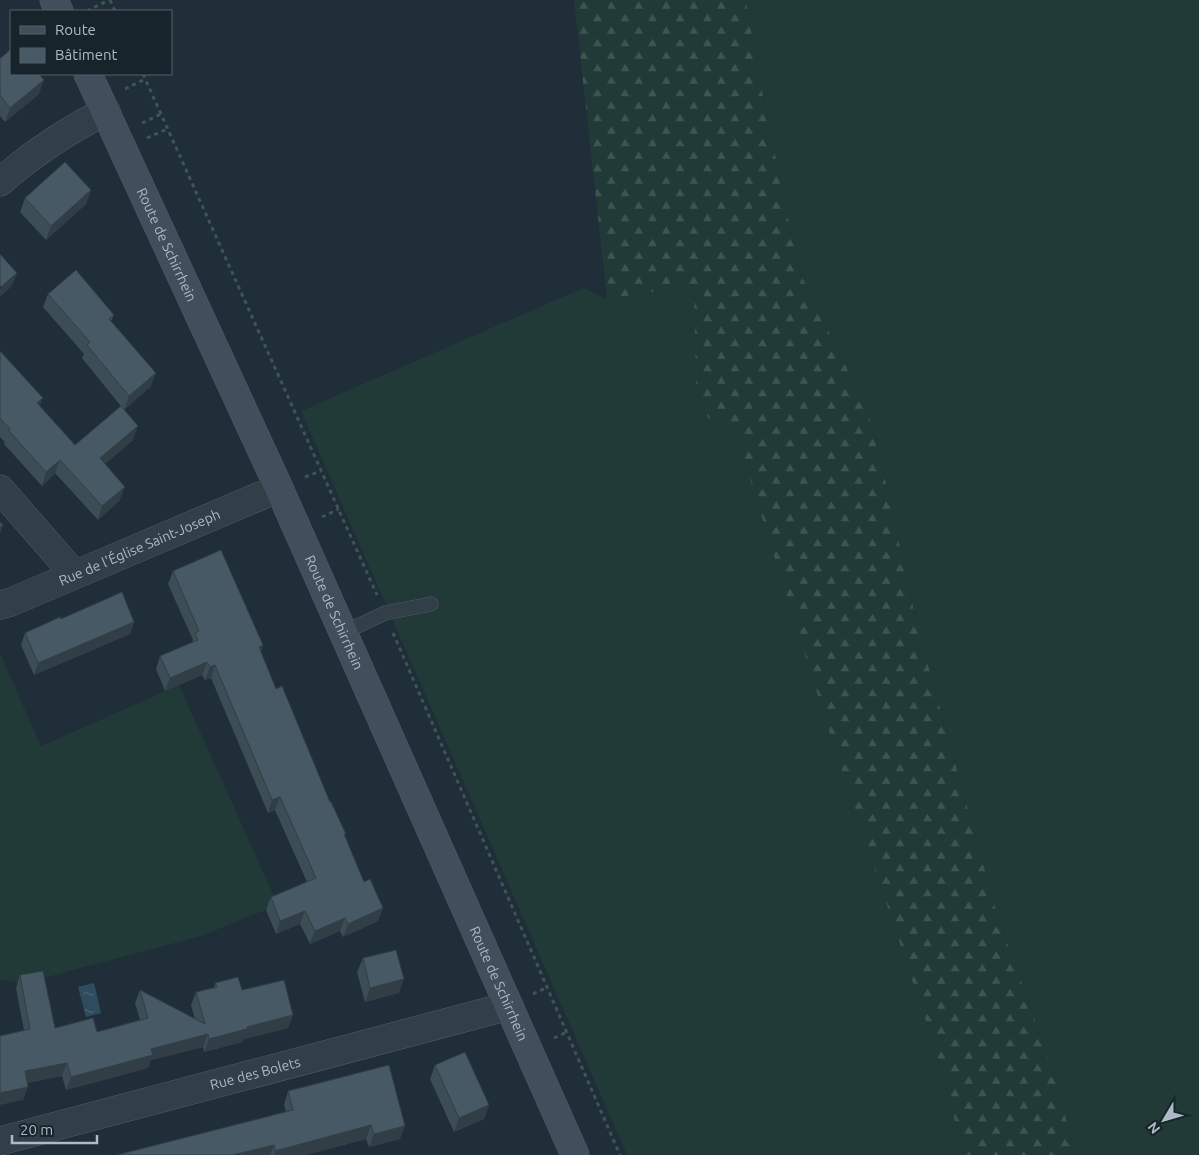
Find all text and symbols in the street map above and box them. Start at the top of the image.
legend [10,10,172,75]
text: Route [55,21,96,38]
text: Bâtiment [55,46,118,63]
street label: Route de Schirrhein [134,185,200,304]
street label: Rue de l'Église Saint-Joseph [56,506,223,589]
street label: Route de Schirrhein [302,553,367,672]
street label: Route de Schirrhein [467,924,531,1043]
street label: Rue des Bolets [208,1054,302,1093]
north arrow [1139,1095,1189,1145]
scale bar [12,1112,98,1144]
text: N [1144,1119,1163,1137]
text: 20 m [20,1121,53,1138]

